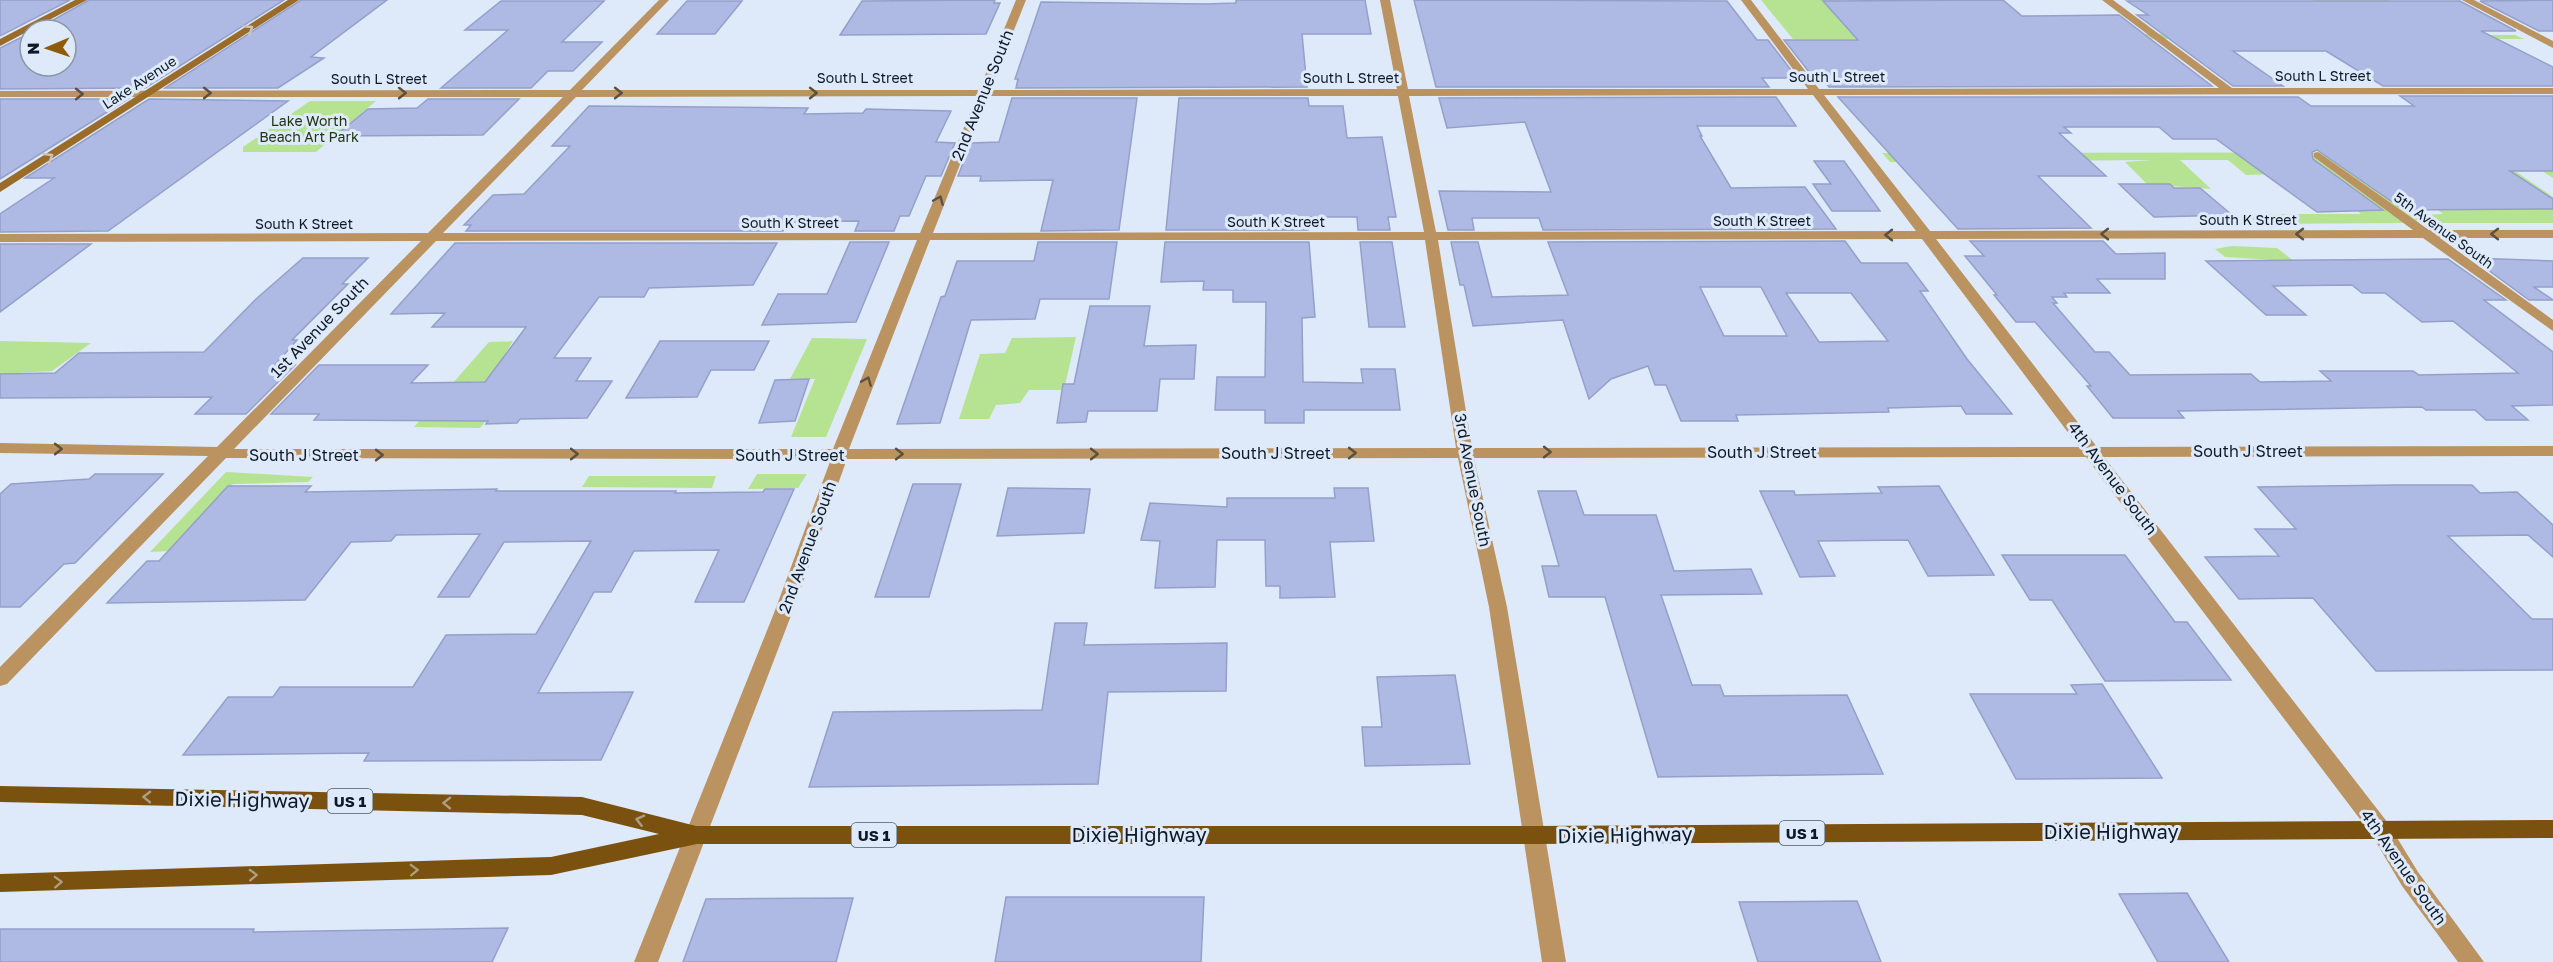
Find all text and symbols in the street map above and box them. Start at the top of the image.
north arrow [18,18,78,78]
one-way arrow [242,25,253,36]
street label: 2nd Avenue South [947,27,1017,163]
text: N [23,42,43,55]
street label: Lake Avenue [99,52,179,112]
street label: South L Street [2275,67,2371,84]
street label: South L Street [1789,68,1885,85]
street label: South L Street [817,69,913,86]
street label: South L Street [1303,69,1399,86]
street label: South L Street [331,70,427,87]
one-way arrow [808,86,817,99]
one-way arrow [202,87,211,99]
one-way arrow [397,87,406,99]
one-way arrow [613,87,622,99]
one-way arrow [75,88,84,100]
park label: Lake Worth Beach Art Park [259,112,359,145]
one-way arrow [43,152,53,164]
street label: 5th Avenue South [2391,188,2497,272]
one-way arrow [932,196,944,207]
street label: South K Street [2199,211,2297,228]
street label: South K Street [1713,212,1811,229]
street label: South K Street [1227,213,1325,230]
street label: South K Street [741,214,839,231]
street label: South K Street [255,215,353,232]
one-way arrow [2100,228,2109,240]
one-way arrow [2295,228,2304,240]
one-way arrow [2490,228,2499,240]
one-way arrow [1884,229,1893,241]
street label: 1st Avenue South [266,272,372,382]
one-way arrow [860,376,872,387]
street label: 3rd Avenue South [1450,412,1496,548]
street label: 4th Avenue South [2064,418,2162,538]
street label: South J Street [2193,441,2303,461]
street label: South J Street [1707,442,1817,462]
one-way arrow [54,443,63,455]
street label: South J Street [1221,443,1331,463]
street label: South J Street [249,445,359,465]
street label: South J Street [735,445,845,465]
one-way arrow [1542,446,1551,459]
one-way arrow [1347,447,1356,459]
one-way arrow [570,448,579,460]
one-way arrow [894,448,903,460]
one-way arrow [1089,448,1098,460]
one-way arrow [375,449,384,461]
street label: 2nd Avenue South [774,478,840,616]
street label: Dixie Highway [174,786,310,812]
road number: US 1 [328,789,372,813]
one-way arrow [142,791,151,803]
one-way arrow [442,797,451,809]
street label: 4th Avenue South [2357,805,2451,929]
one-way arrow [635,815,645,828]
street label: Dixie Highway [2043,819,2179,843]
street label: Dixie Highway [1557,821,1693,847]
road number: US 1 [1780,821,1824,845]
street label: Dixie Highway [1071,822,1207,846]
road number: US 1 [852,823,896,847]
one-way arrow [409,864,418,876]
one-way arrow [249,869,258,881]
one-way arrow [54,876,63,889]

